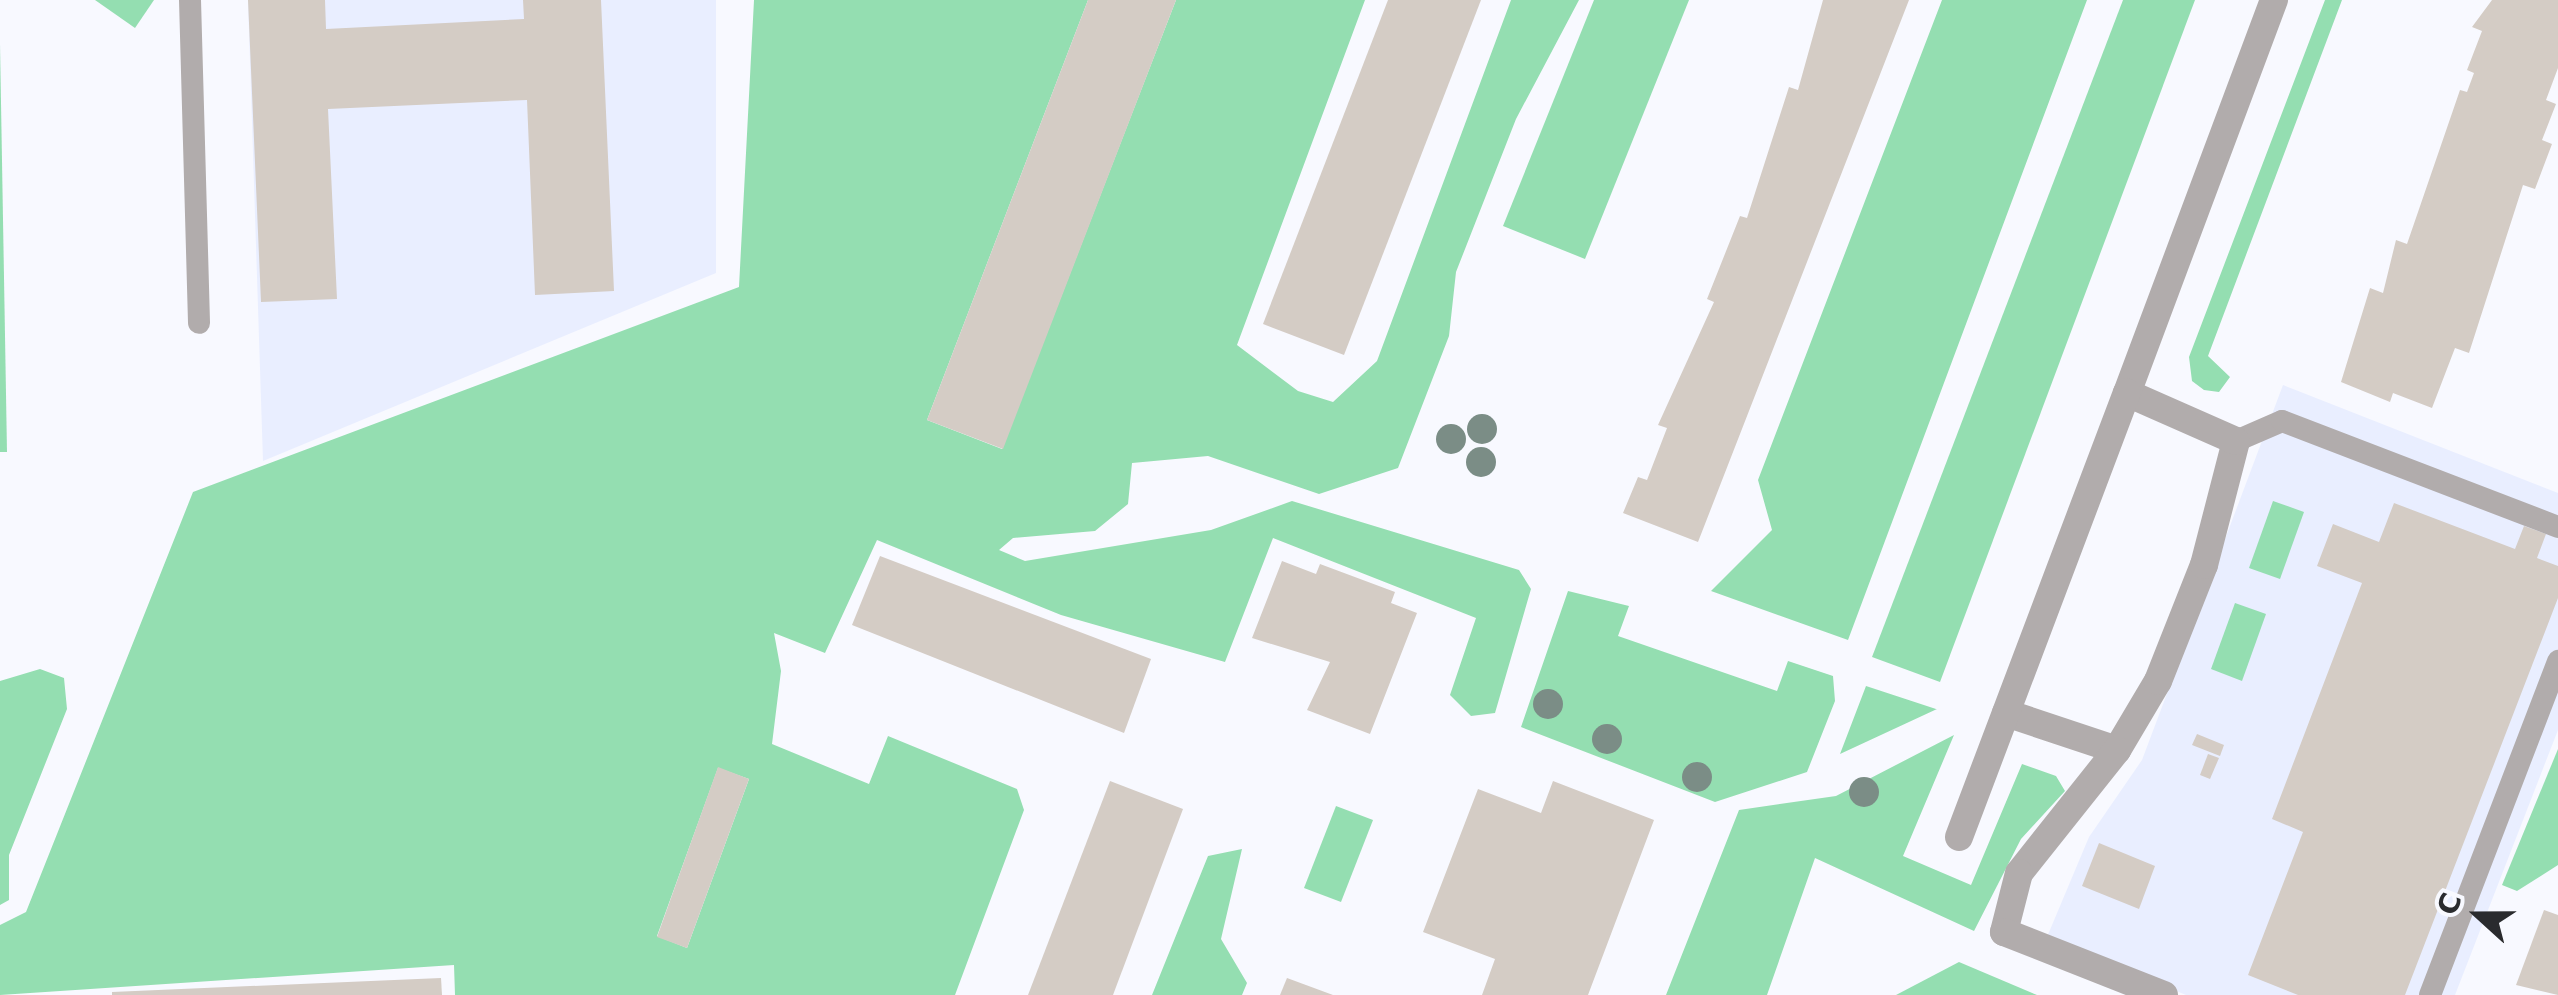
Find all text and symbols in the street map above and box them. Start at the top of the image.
north arrow [2428,865,2528,965]
text: С [2430,889,2469,920]

